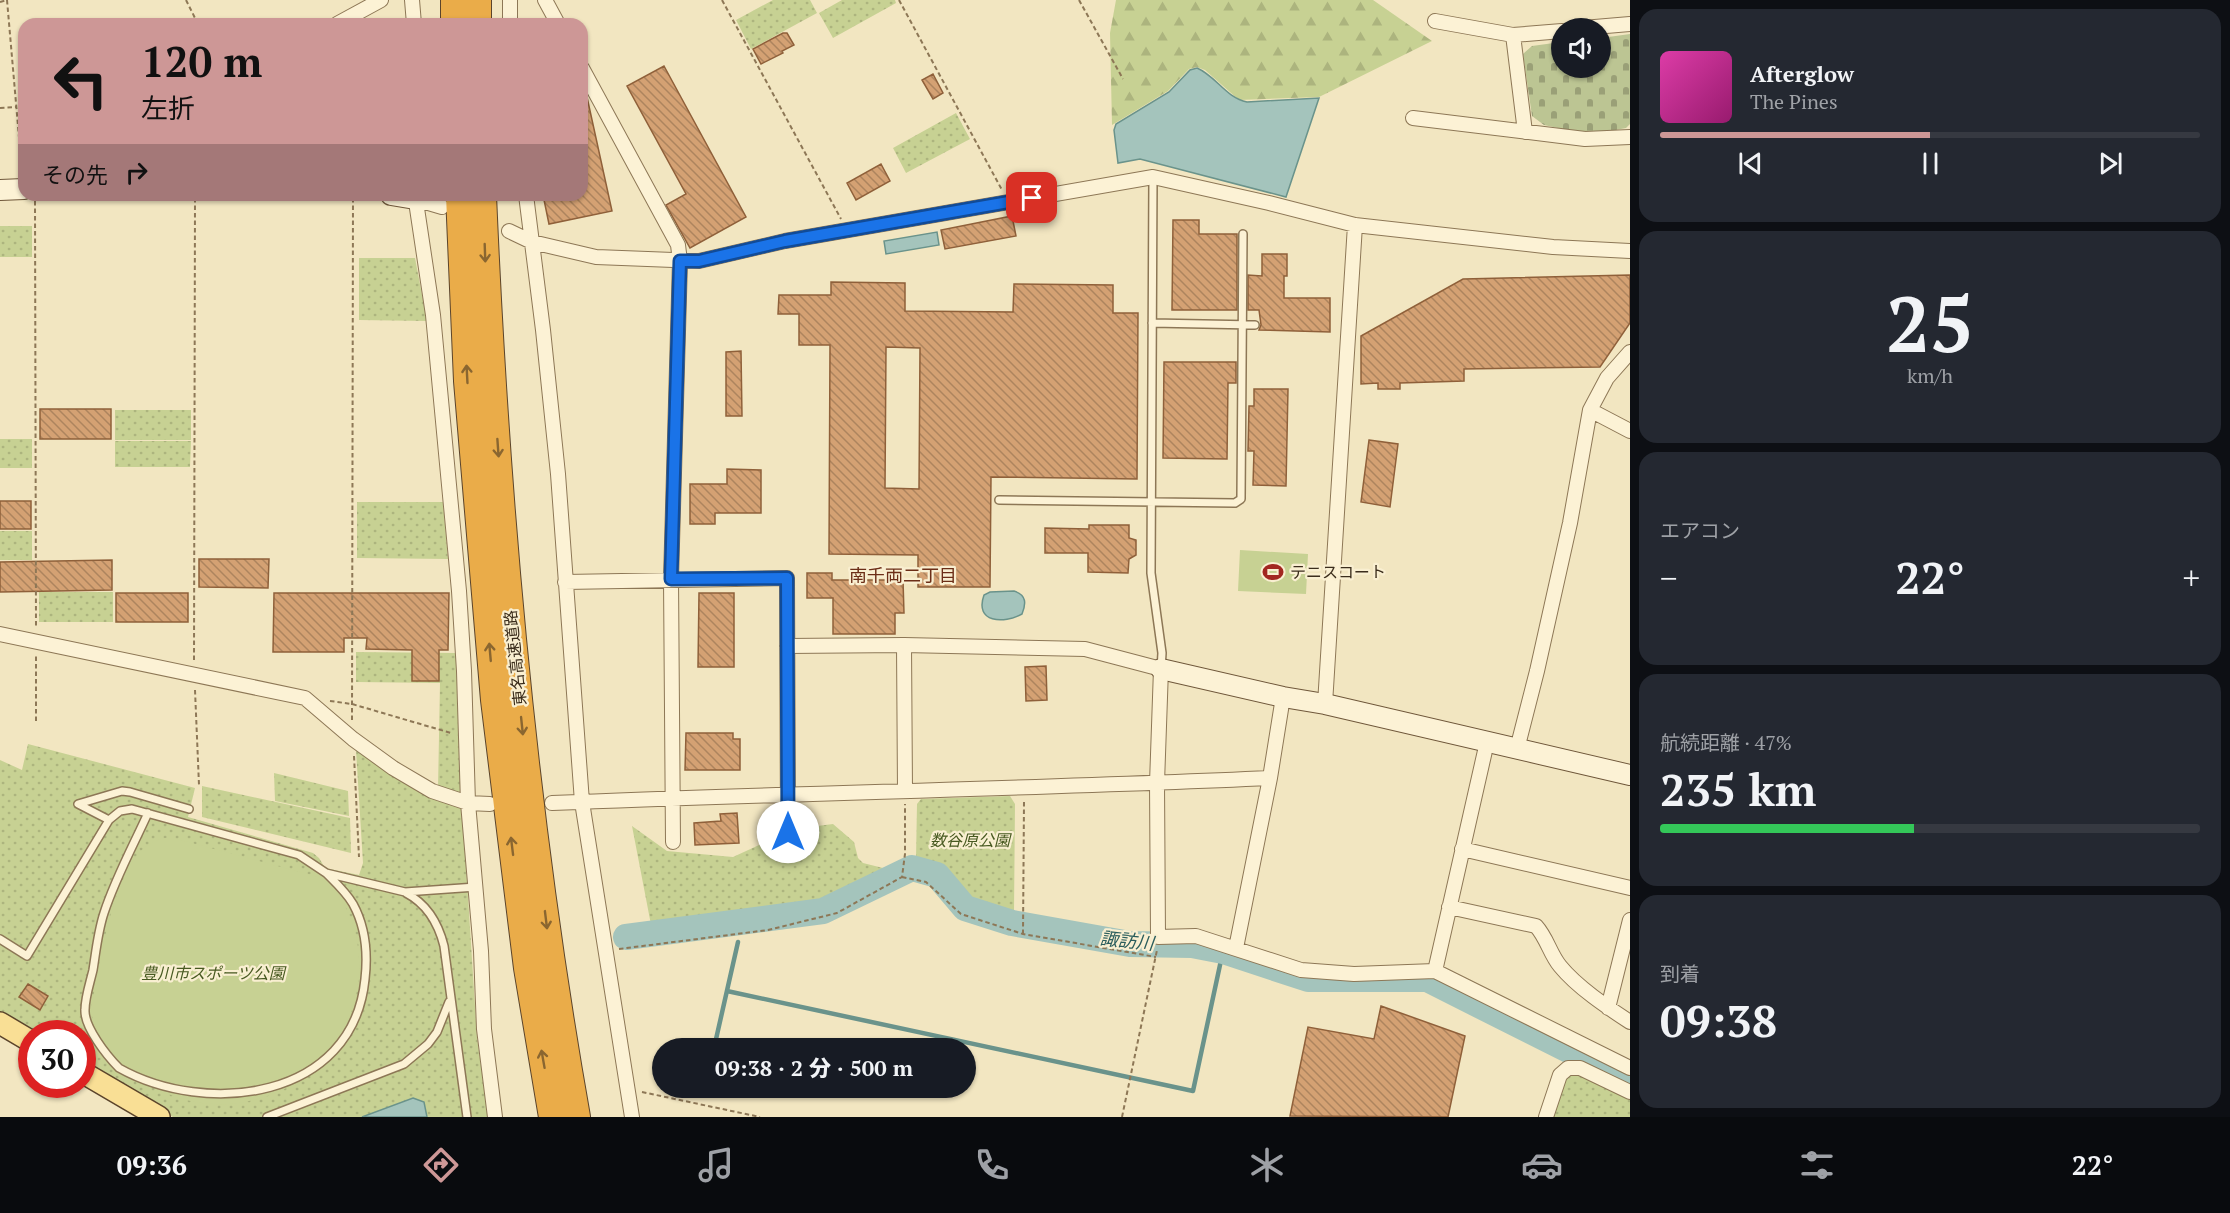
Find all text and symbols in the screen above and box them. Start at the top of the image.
map controls [1551,18,1611,78]
button: sound [1551,18,1611,78]
text: 120 m [141,33,262,89]
icon: left [42,42,120,120]
text: Afterglow [1750,59,1854,88]
text: The Pines [1750,88,1838,115]
text: 左折 [141,90,195,126]
icon: previous [1734,147,1767,180]
icon: pause [1914,147,1947,180]
icon: next [2094,147,2127,180]
icon: right [120,156,153,189]
text: その先 [42,160,108,189]
pin [1006,172,1057,223]
icon: arrive [1015,181,1048,214]
one-way arrow [480,243,491,263]
text: 25 [1886,271,1974,374]
text: km/h [1907,362,1953,389]
one-way arrow [461,364,472,384]
one-way arrow [493,438,504,457]
text: エアコン [1660,517,1740,544]
text: 22° [1895,547,1965,607]
text: − [1660,556,1678,599]
text: + [2182,556,2200,599]
sports icon: テニスコート [1261,560,1285,584]
place label: テニスコート [1290,561,1386,583]
district label: 南千両二丁目 [849,563,957,587]
street label: 東名高速道路 [499,609,531,707]
one-way arrow [484,642,495,662]
one-way arrow [517,716,528,735]
text: 航続距離 · 47% [1660,729,1792,756]
text: 235 km [1660,759,1816,819]
position arrow [756,800,820,864]
park label: 数谷原公園 [930,829,1012,851]
one-way arrow [506,836,517,856]
one-way arrow [540,909,551,929]
water label: 諏訪川 [1099,925,1157,955]
text: 到着 [1660,960,1700,987]
park label: 豊川市スポーツ公園 [141,962,287,984]
text: 09:38 [1660,990,1777,1050]
speed limit sign: 30 [18,1020,96,1098]
one-way arrow [537,1050,548,1070]
text: 09:38 · 2 分 · 500 m [715,1053,913,1082]
icon: directions [420,1144,462,1186]
icon: music [695,1144,737,1186]
icon: phone [971,1144,1013,1186]
icon: climate [1246,1144,1288,1186]
icon: car [1521,1144,1563,1186]
icon: filters [1796,1144,1838,1186]
text: 09:36 [117,1147,187,1183]
text: 22° [2072,1147,2113,1183]

